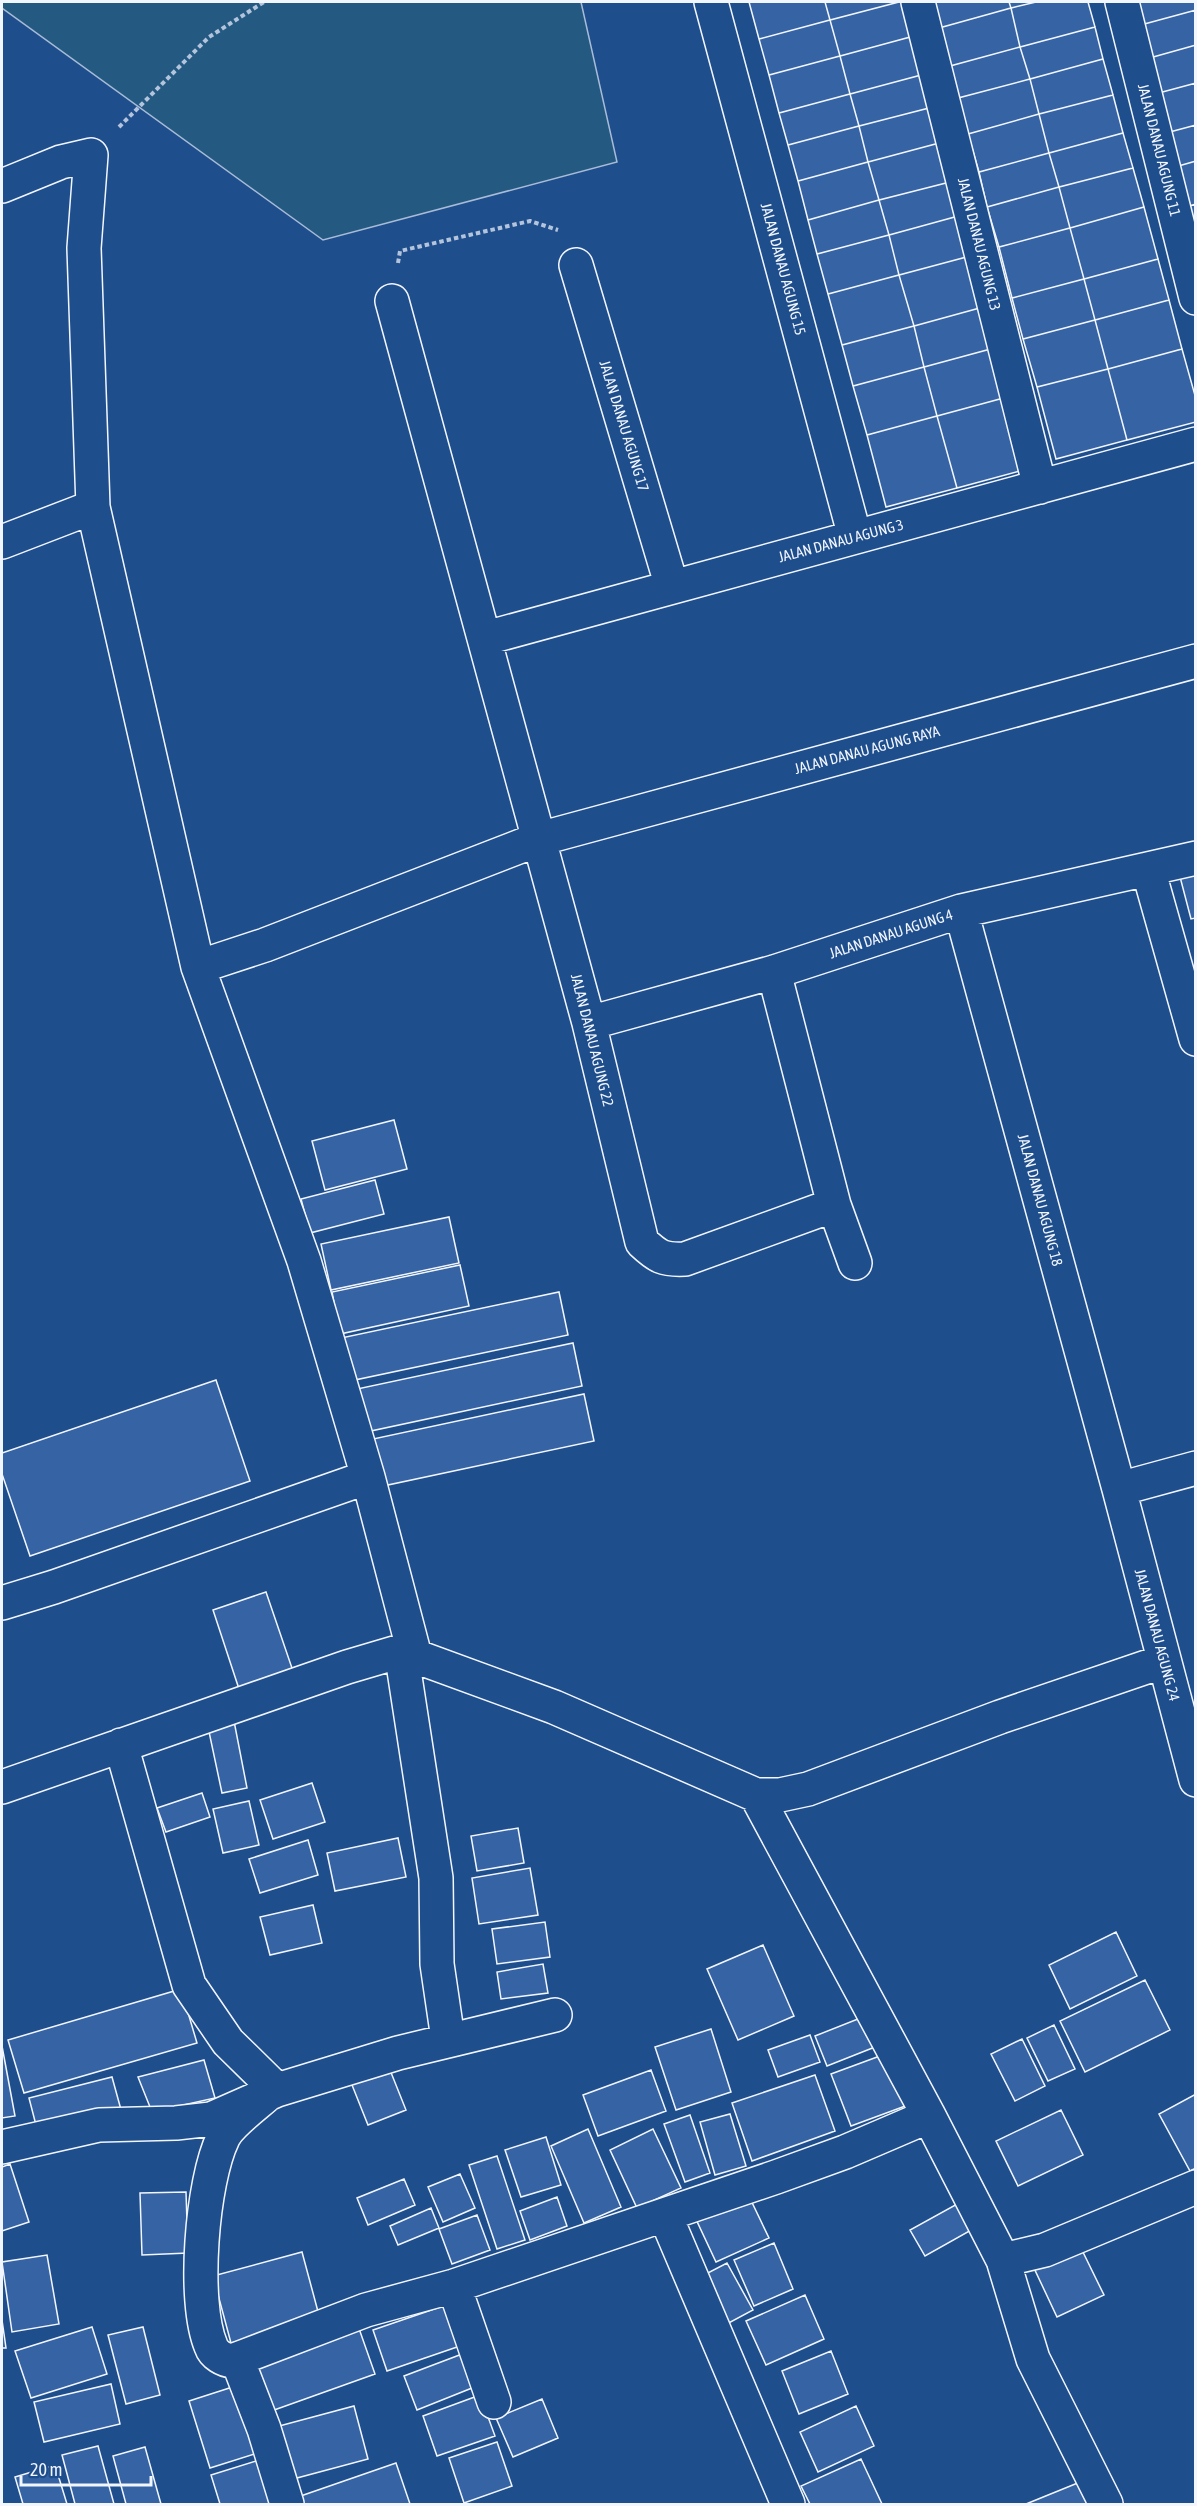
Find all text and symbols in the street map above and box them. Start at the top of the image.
street label: JALAN DANAU AGUNG 11 [1135,82,1184,218]
street label: JALAN DANAU AGUNG 13 [955,176,1004,312]
street label: JALAN DANAU AGUNG 15 [758,201,809,337]
street label: JALAN DANAU AGUNG 17 [596,358,653,493]
street label: JALAN DANAU AGUNG 3 [776,516,905,565]
street label: JALAN DANAU AGUNG RAYA [792,722,942,777]
street label: JALAN DANAU AGUNG 4 [827,905,955,962]
street label: JALAN DANAU AGUNG 22 [568,972,617,1108]
street label: JALAN DANAU AGUNG 18 [1015,1132,1066,1268]
street label: JALAN DANAU AGUNG 24 [1132,1567,1183,1703]
scale bar [21,2449,152,2487]
text: 20 m [30,2459,62,2480]

